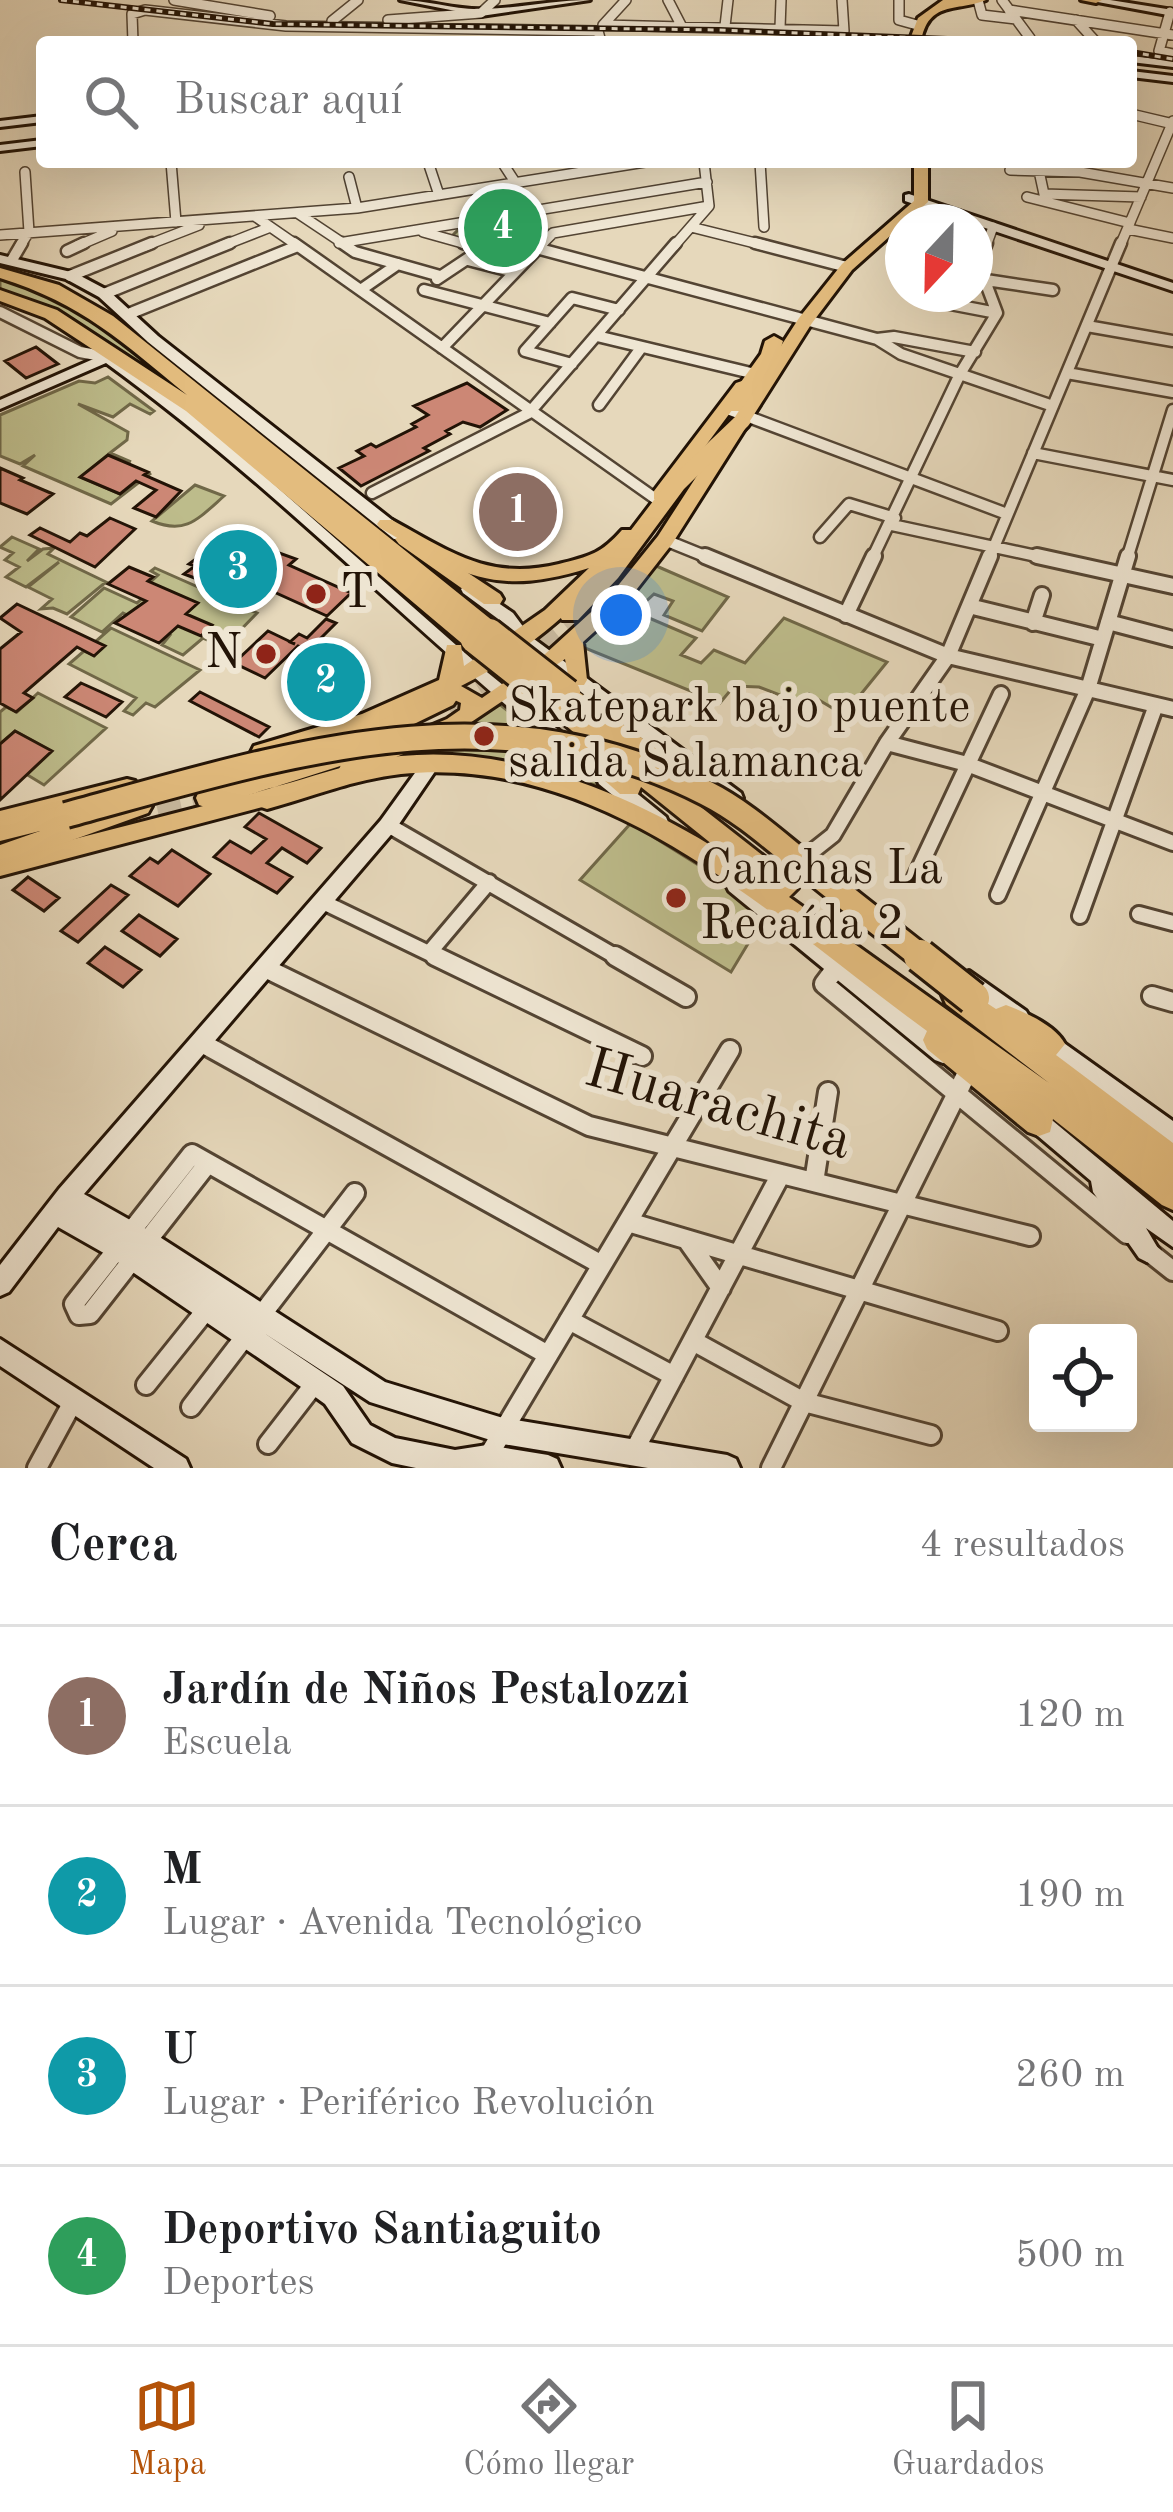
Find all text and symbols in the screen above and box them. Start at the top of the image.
search box [36,36,1137,168]
icon: search [78,69,144,135]
text: Buscar aquí [174,79,403,124]
pin: 4 [464,183,542,273]
north arrow [885,204,993,312]
pin: 1 [479,467,557,557]
pin: 3 [199,524,277,614]
place label: T [340,570,374,618]
marker: T [303,581,329,607]
your location [591,585,651,645]
place label: N [205,630,242,678]
pin: 2 [287,637,365,727]
marker: N [253,641,279,667]
place label: Skatepark bajo puente salida Salamanca [508,684,970,787]
marker: Skatepark bajo puente salida Salamanca [471,723,497,749]
place label: Canchas La Recaída 2 [700,846,943,949]
marker: Canchas La Recaída 2 [663,885,689,911]
street label: Huarachita [578,1042,858,1172]
map controls [1029,1324,1137,1432]
button: locate [1029,1324,1137,1432]
text: Cerca [48,1521,178,1572]
text: 4 resultados [920,1526,1125,1565]
text: Jardín de Niños Pestalozzi [162,1669,690,1714]
text: 1 [76,1696,98,1735]
text: 120 m [1015,1696,1125,1735]
text: Escuela [162,1724,291,1763]
text: M [162,1849,202,1894]
text: 2 [76,1876,98,1915]
text: 190 m [1015,1876,1125,1915]
text: Lugar · Avenida Tecnológico [162,1904,643,1943]
text: U [162,2029,198,2074]
text: 3 [76,2056,98,2095]
text: 260 m [1015,2056,1125,2095]
text: Lugar · Periférico Revolución [162,2084,655,2123]
text: Deportivo Santiaguito [162,2209,602,2254]
text: 4 [76,2236,98,2275]
text: 500 m [1015,2236,1125,2275]
text: Deportes [162,2264,314,2303]
tab: Mapa [129,2373,206,2486]
tab: Cómo llegar [463,2373,634,2486]
tab: Guardados [892,2373,1044,2486]

